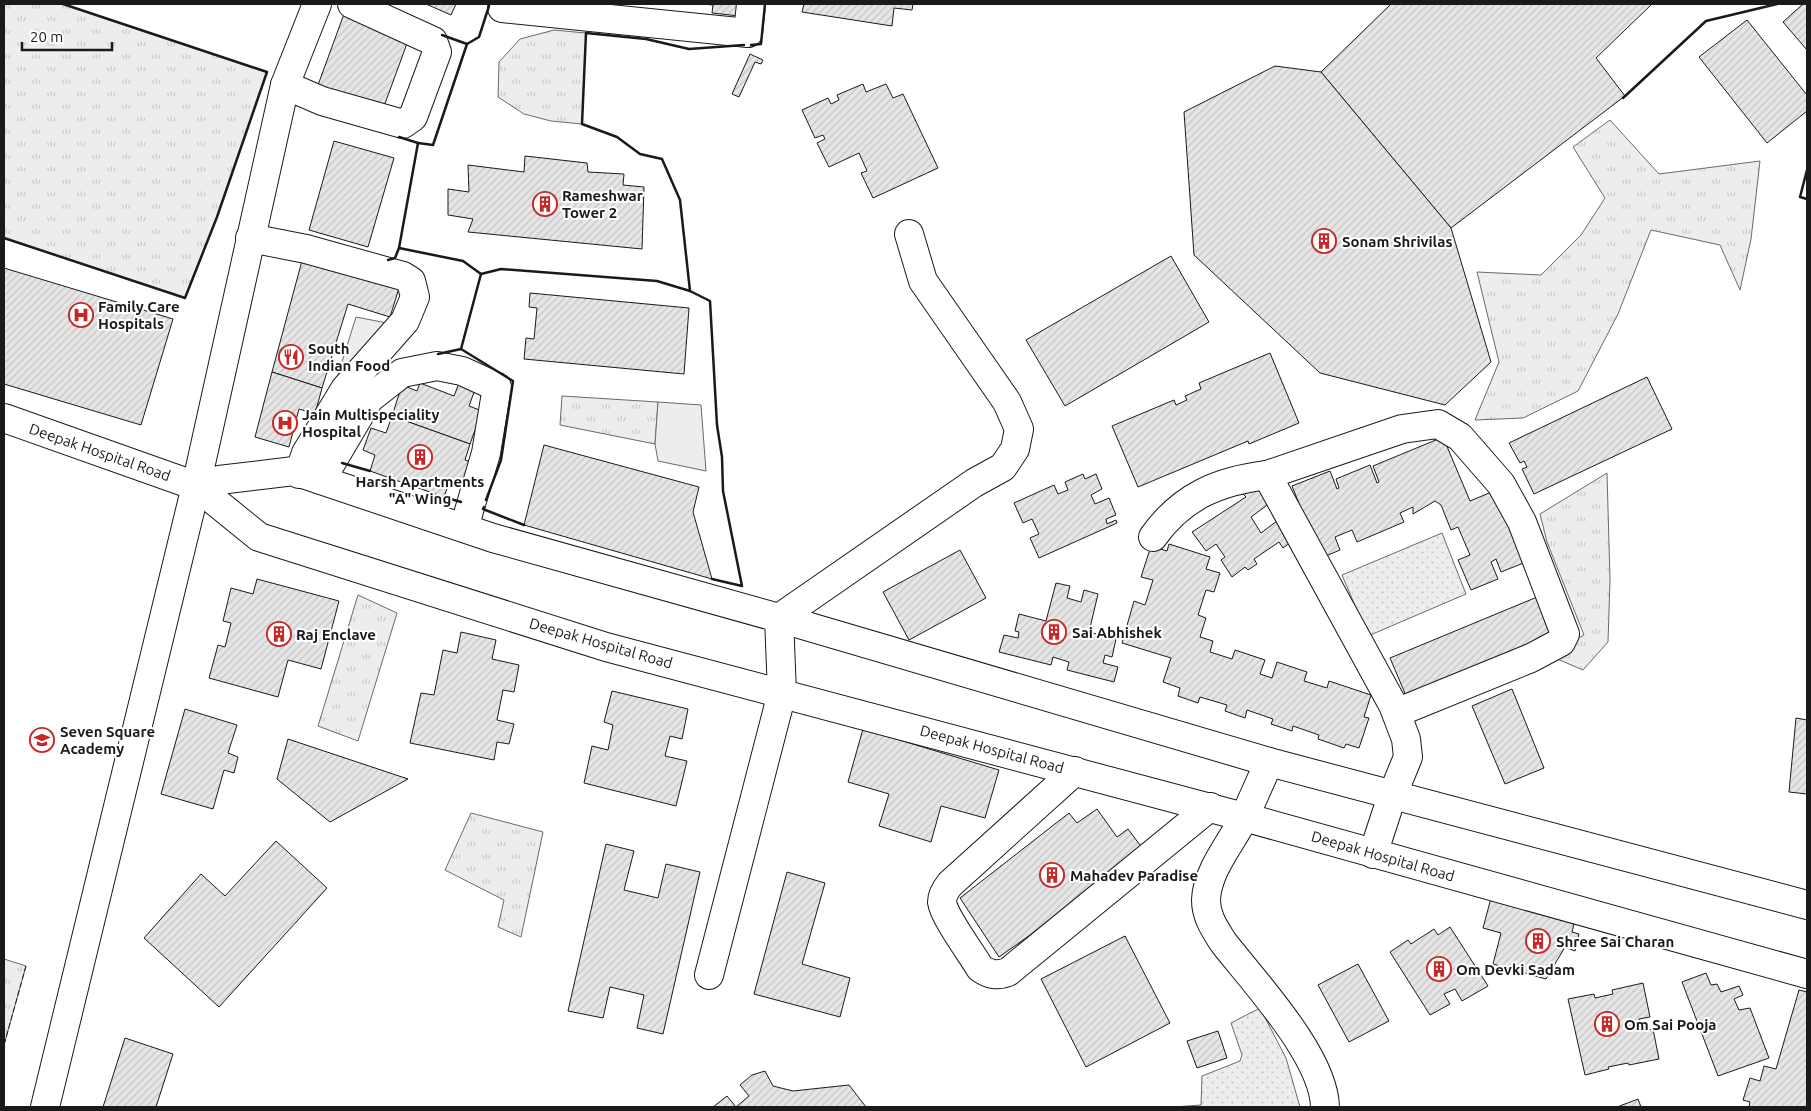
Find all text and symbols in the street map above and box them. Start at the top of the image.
scale bar [22,20,112,52]
text: 20 m [30,28,63,45]
place label: Rameshwar Tower 2 [562,187,644,221]
building icon: Rameshwar Tower 2 [532,191,558,217]
building icon: Sonam Shrivilas [1311,228,1337,254]
place label: Sonam Shrivilas [1342,233,1453,250]
place label: Family Care Hospitals [98,298,180,332]
hospital icon: Family Care Hospitals [68,302,94,328]
place label: South Indian Food [308,340,390,374]
restaurant icon: South Indian Food [278,344,304,370]
place label: Jain Multispeciality Hospital [302,406,439,440]
hospital icon: Jain Multispeciality Hospital [272,410,298,436]
street label: Deepak Hospital Road [27,420,173,484]
building icon: Harsh Apartments "A" Wing [407,444,433,470]
place label: Harsh Apartments "A" Wing [356,473,484,507]
street label: Deepak Hospital Road [527,614,675,672]
building icon: Sai Abhishek [1041,619,1067,645]
building icon: Raj Enclave [266,621,292,647]
place label: Sai Abhishek [1072,624,1162,641]
place label: Raj Enclave [296,626,376,643]
street label: Deepak Hospital Road [918,722,1066,776]
place label: Seven Square Academy [60,723,155,757]
school or university icon: Seven Square Academy [29,727,55,753]
street label: Deepak Hospital Road [1309,827,1457,885]
building icon: Mahadev Paradise [1039,862,1065,888]
place label: Mahadev Paradise [1070,867,1198,884]
building icon: Shree Sai Charan [1525,928,1551,954]
place label: Shree Sai Charan [1556,933,1674,950]
building icon: Om Devki Sadam [1426,956,1452,982]
place label: Om Devki Sadam [1456,961,1575,978]
building icon: Om Sai Pooja [1594,1011,1620,1037]
place label: Om Sai Pooja [1624,1016,1716,1033]

